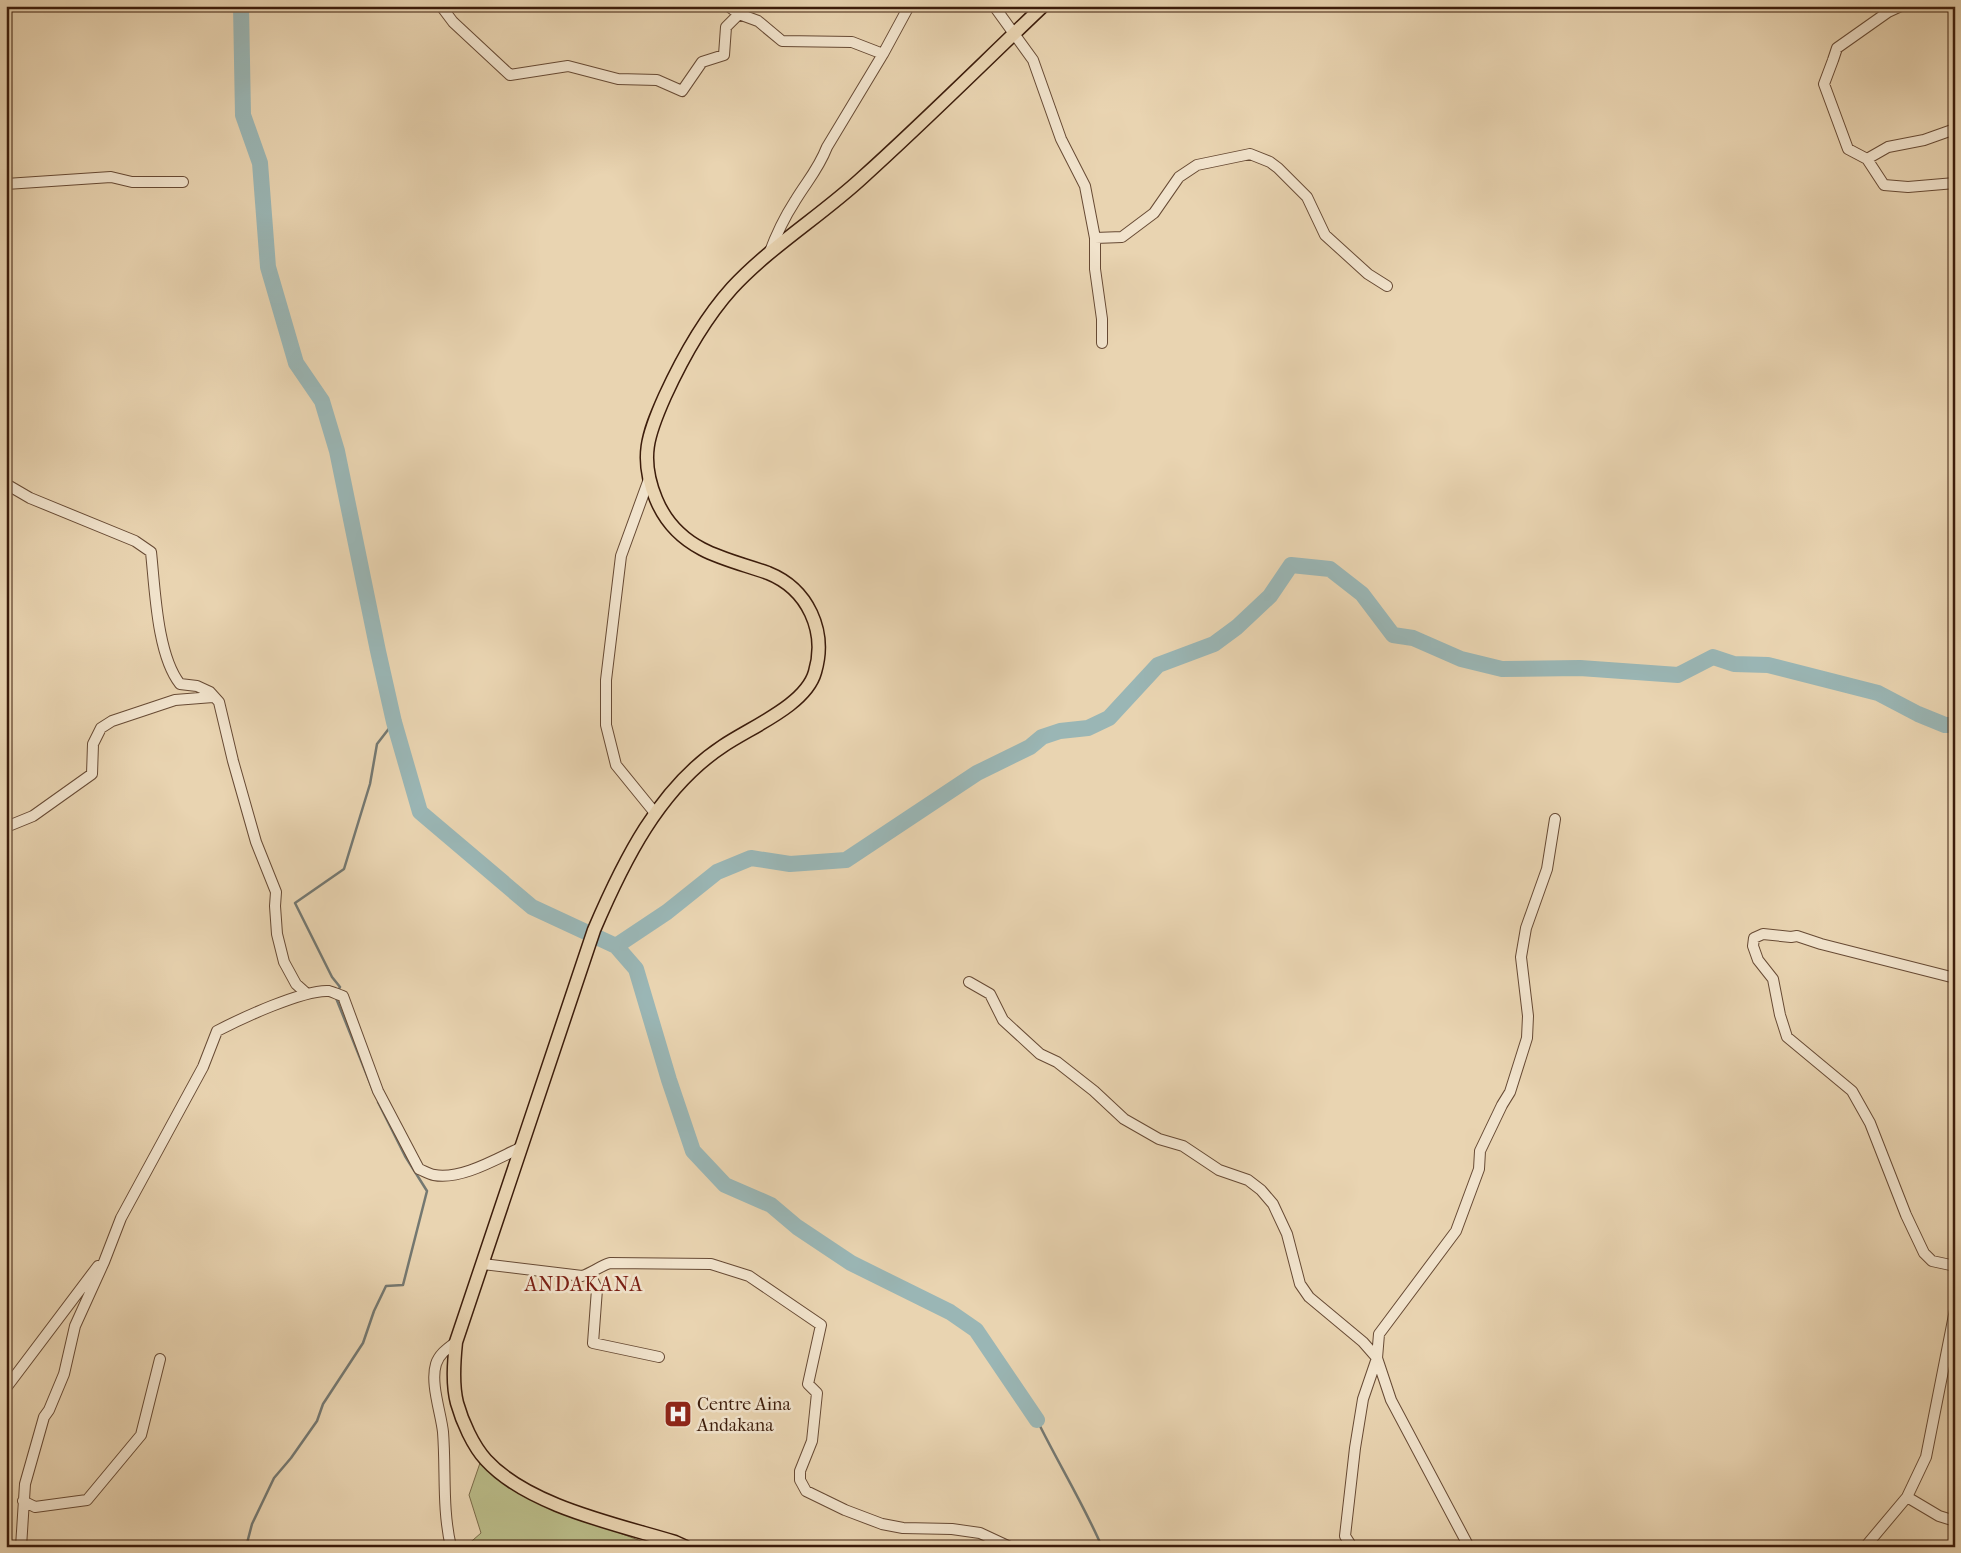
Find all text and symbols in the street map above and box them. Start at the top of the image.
district label: ANDAKANA [523,1273,644,1296]
place label: Centre Aina Andakana [696,1394,792,1436]
hospital icon: Centre Aina Andakana [663,1399,693,1429]

